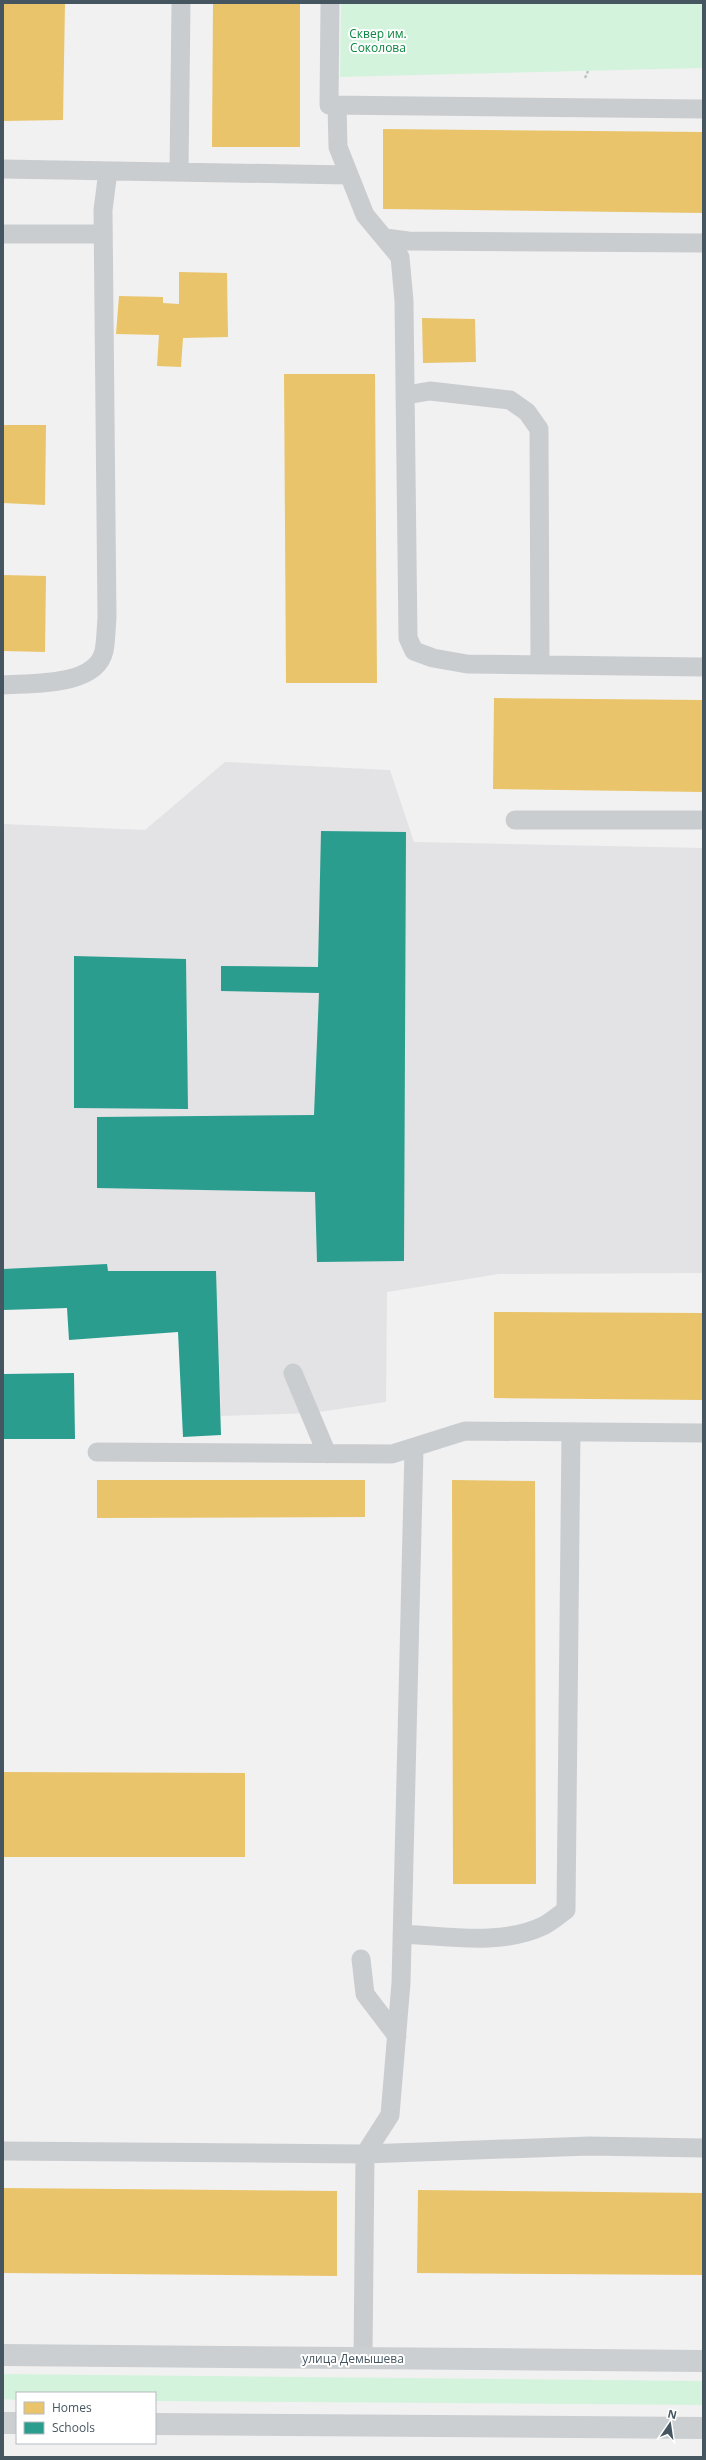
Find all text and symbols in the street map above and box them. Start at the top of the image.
park label: Сквер им. Соколова [349,25,407,56]
street label: улица Демышева [302,2350,404,2367]
legend [16,2392,156,2444]
text: Homes [52,2399,92,2416]
north arrow [650,2404,690,2444]
text: N [666,2405,678,2422]
text: Schools [52,2419,95,2436]

